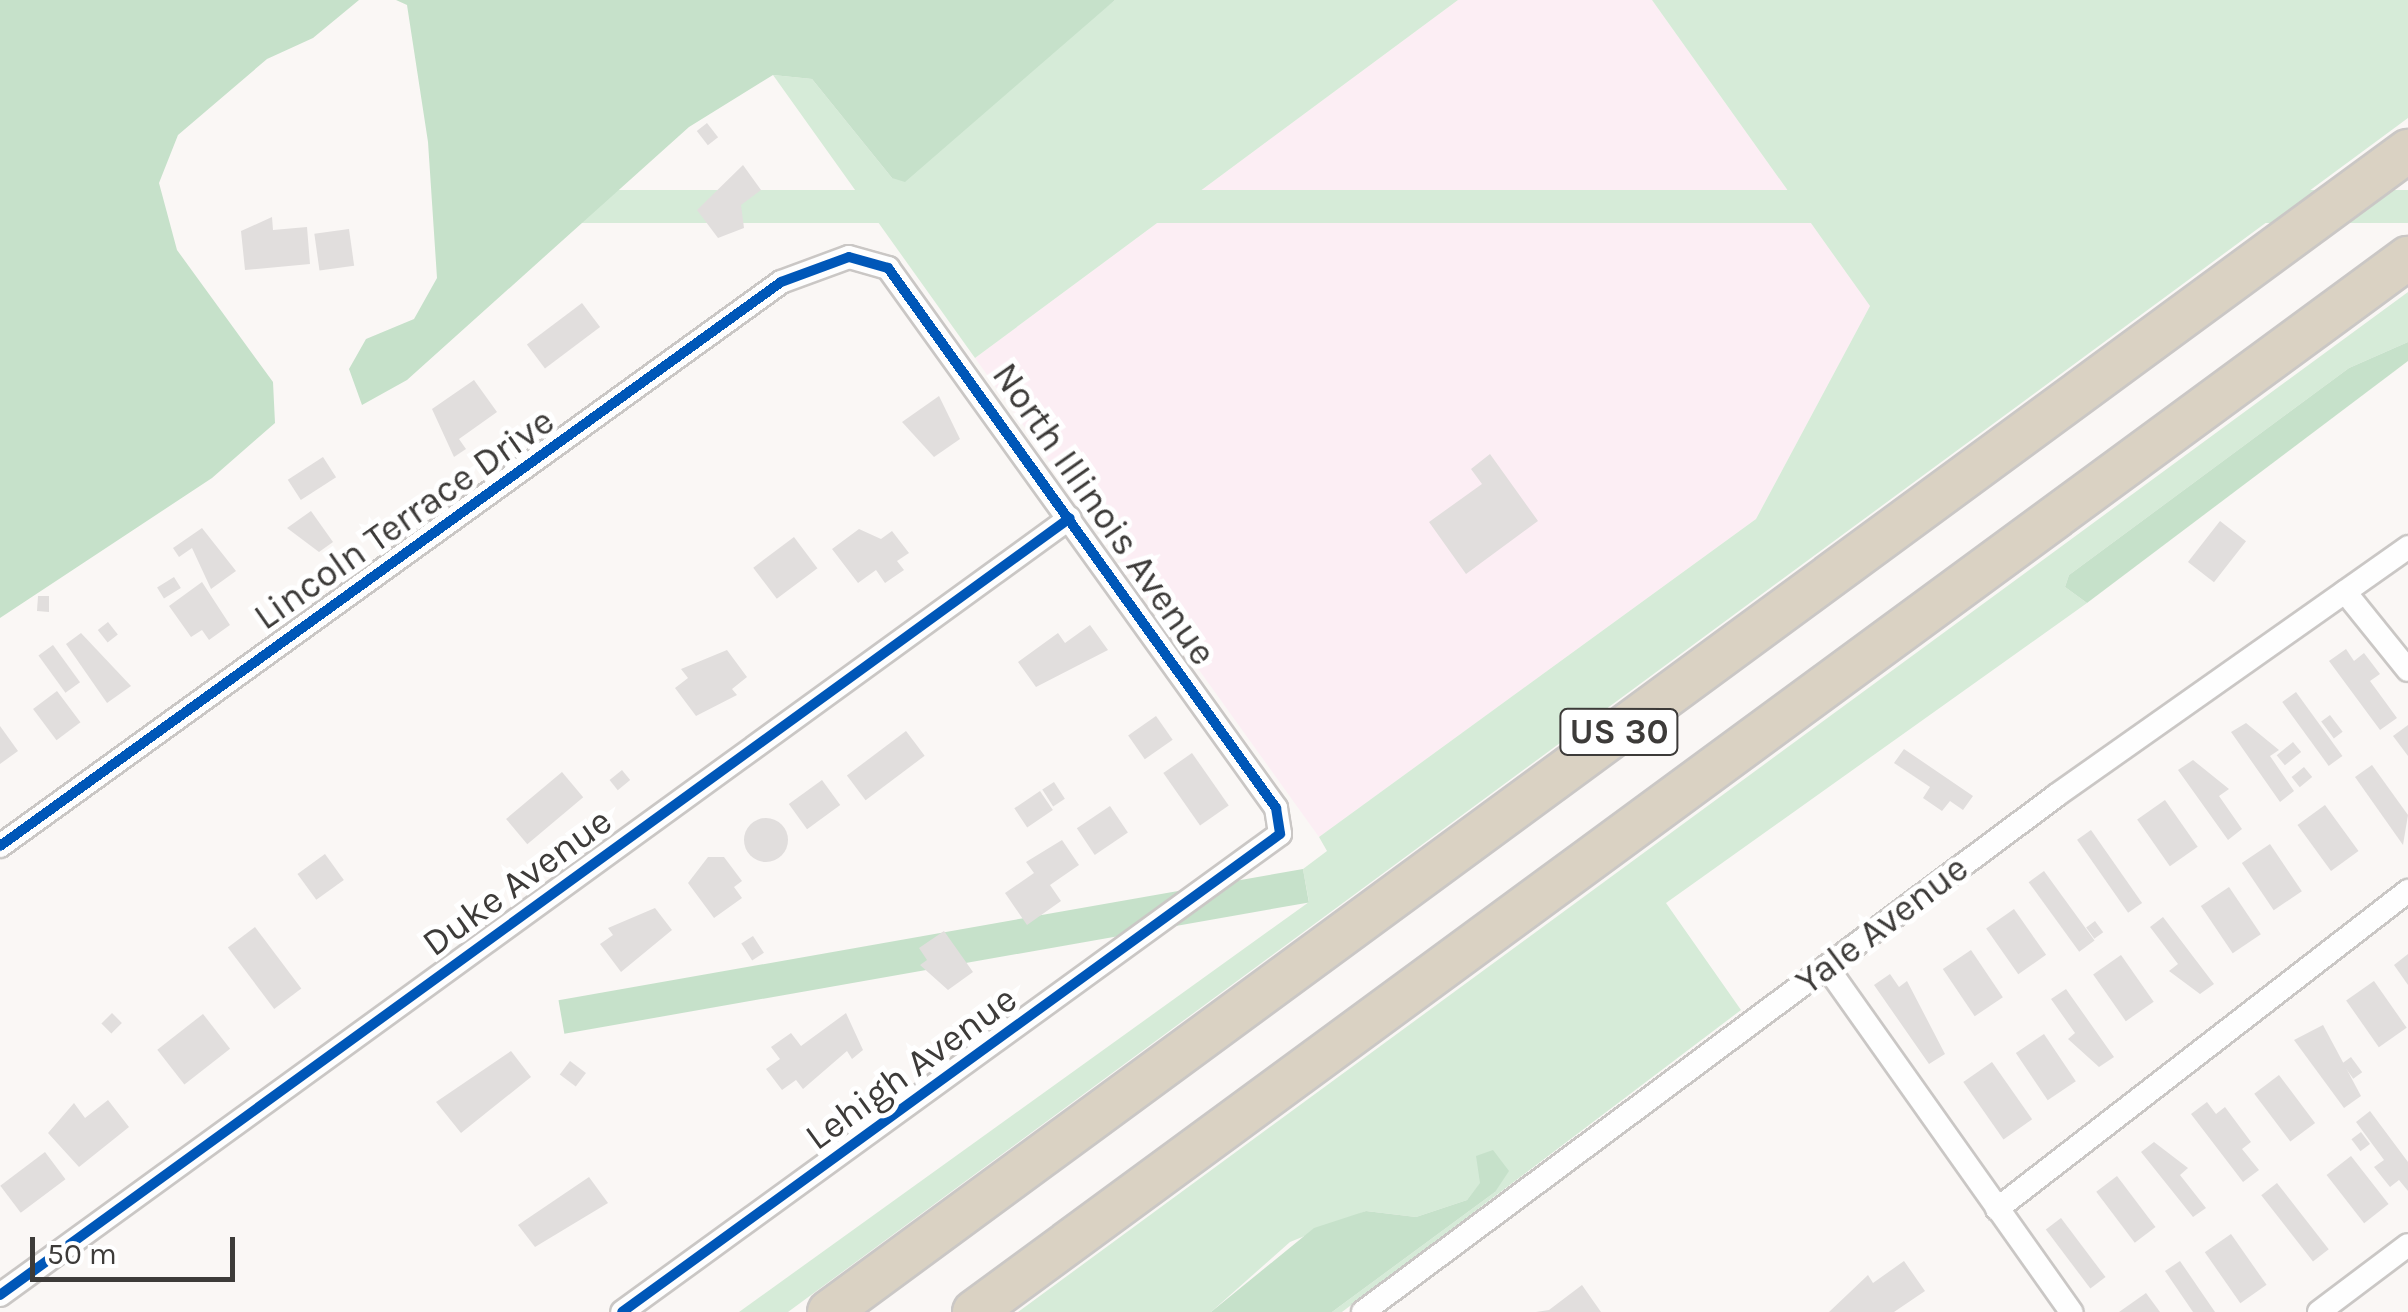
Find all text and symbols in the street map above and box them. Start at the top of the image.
street label: North Illinois Avenue [982,354,1226,674]
street label: Lincoln Terrace Drive [245,398,563,640]
road number: US 30 [1559,702,1679,762]
street label: Duke Avenue [413,798,621,966]
street label: Yale Avenue [1787,846,1977,1004]
street label: Lehigh Avenue [796,976,1026,1160]
scale bar [35,1217,240,1279]
text: 50 m [47,1236,117,1272]

